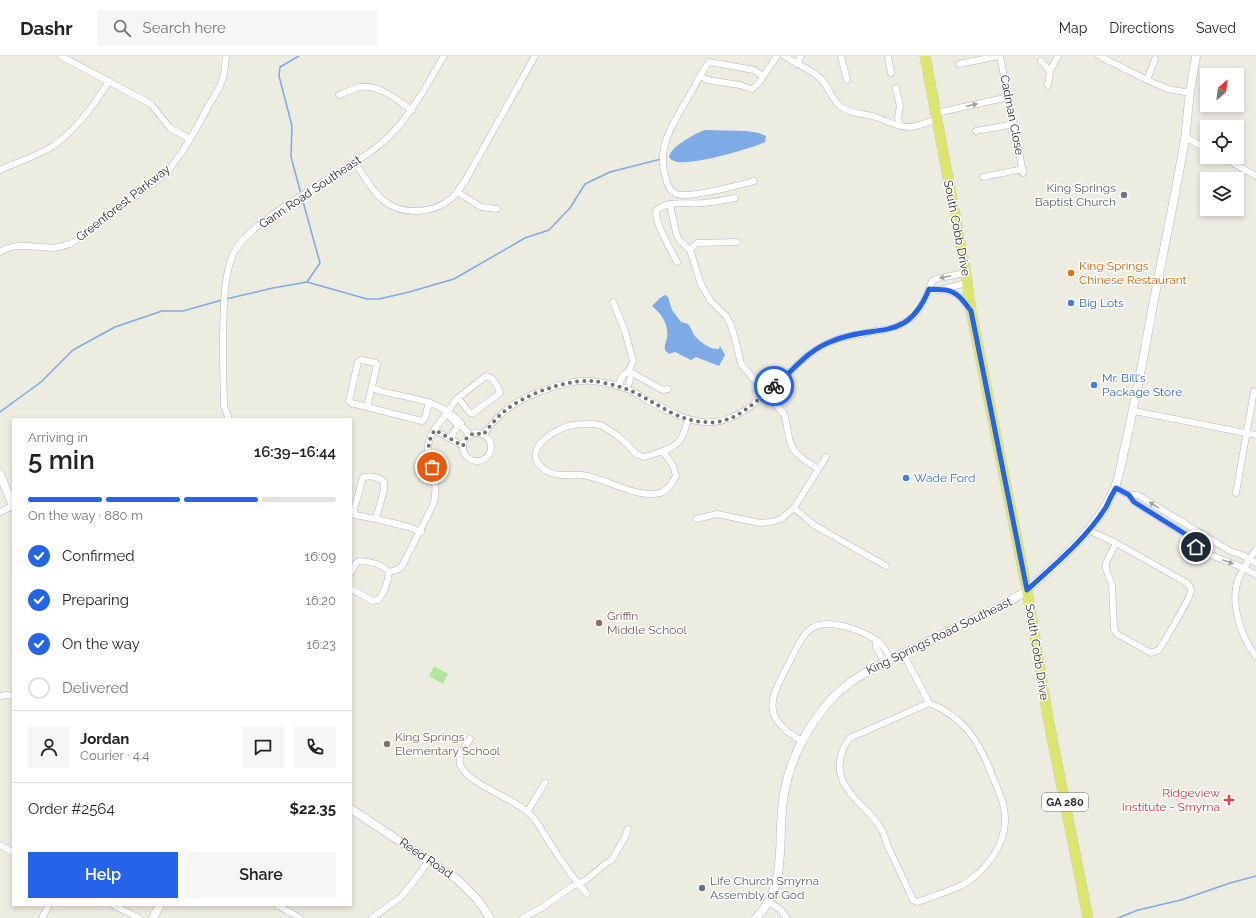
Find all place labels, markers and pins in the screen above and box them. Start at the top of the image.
place label: King Springs Baptist Church [1035,181,1116,209]
marker: King Springs Baptist Church [1119,190,1129,200]
place label: King Springs Chinese Restaurant [1079,259,1187,287]
marker: King Springs Chinese Restaurant [1066,268,1076,278]
place label: Big Lots [1079,296,1124,310]
marker: Big Lots [1066,298,1076,308]
place label: Mr. Bill's Package Store [1102,371,1182,399]
marker: Mr. Bill's Package Store [1089,380,1099,390]
pin [415,450,449,484]
place label: Wade Ford [914,471,975,485]
marker: Wade Ford [901,473,911,483]
pin [1179,530,1213,564]
place label: Griffin Middle School [607,609,688,637]
marker: Griffin Middle School [594,618,604,628]
place label: King Springs Elementary School [395,730,501,758]
marker: King Springs Elementary School [382,739,392,749]
place label: Ridgeview Institute - Smyrna [1122,786,1220,814]
marker: Ridgeview Institute - Smyrna [1223,794,1235,806]
place label: Life Church Smyrna Assembly of God [710,874,819,902]
marker: Life Church Smyrna Assembly of God [697,883,707,893]

